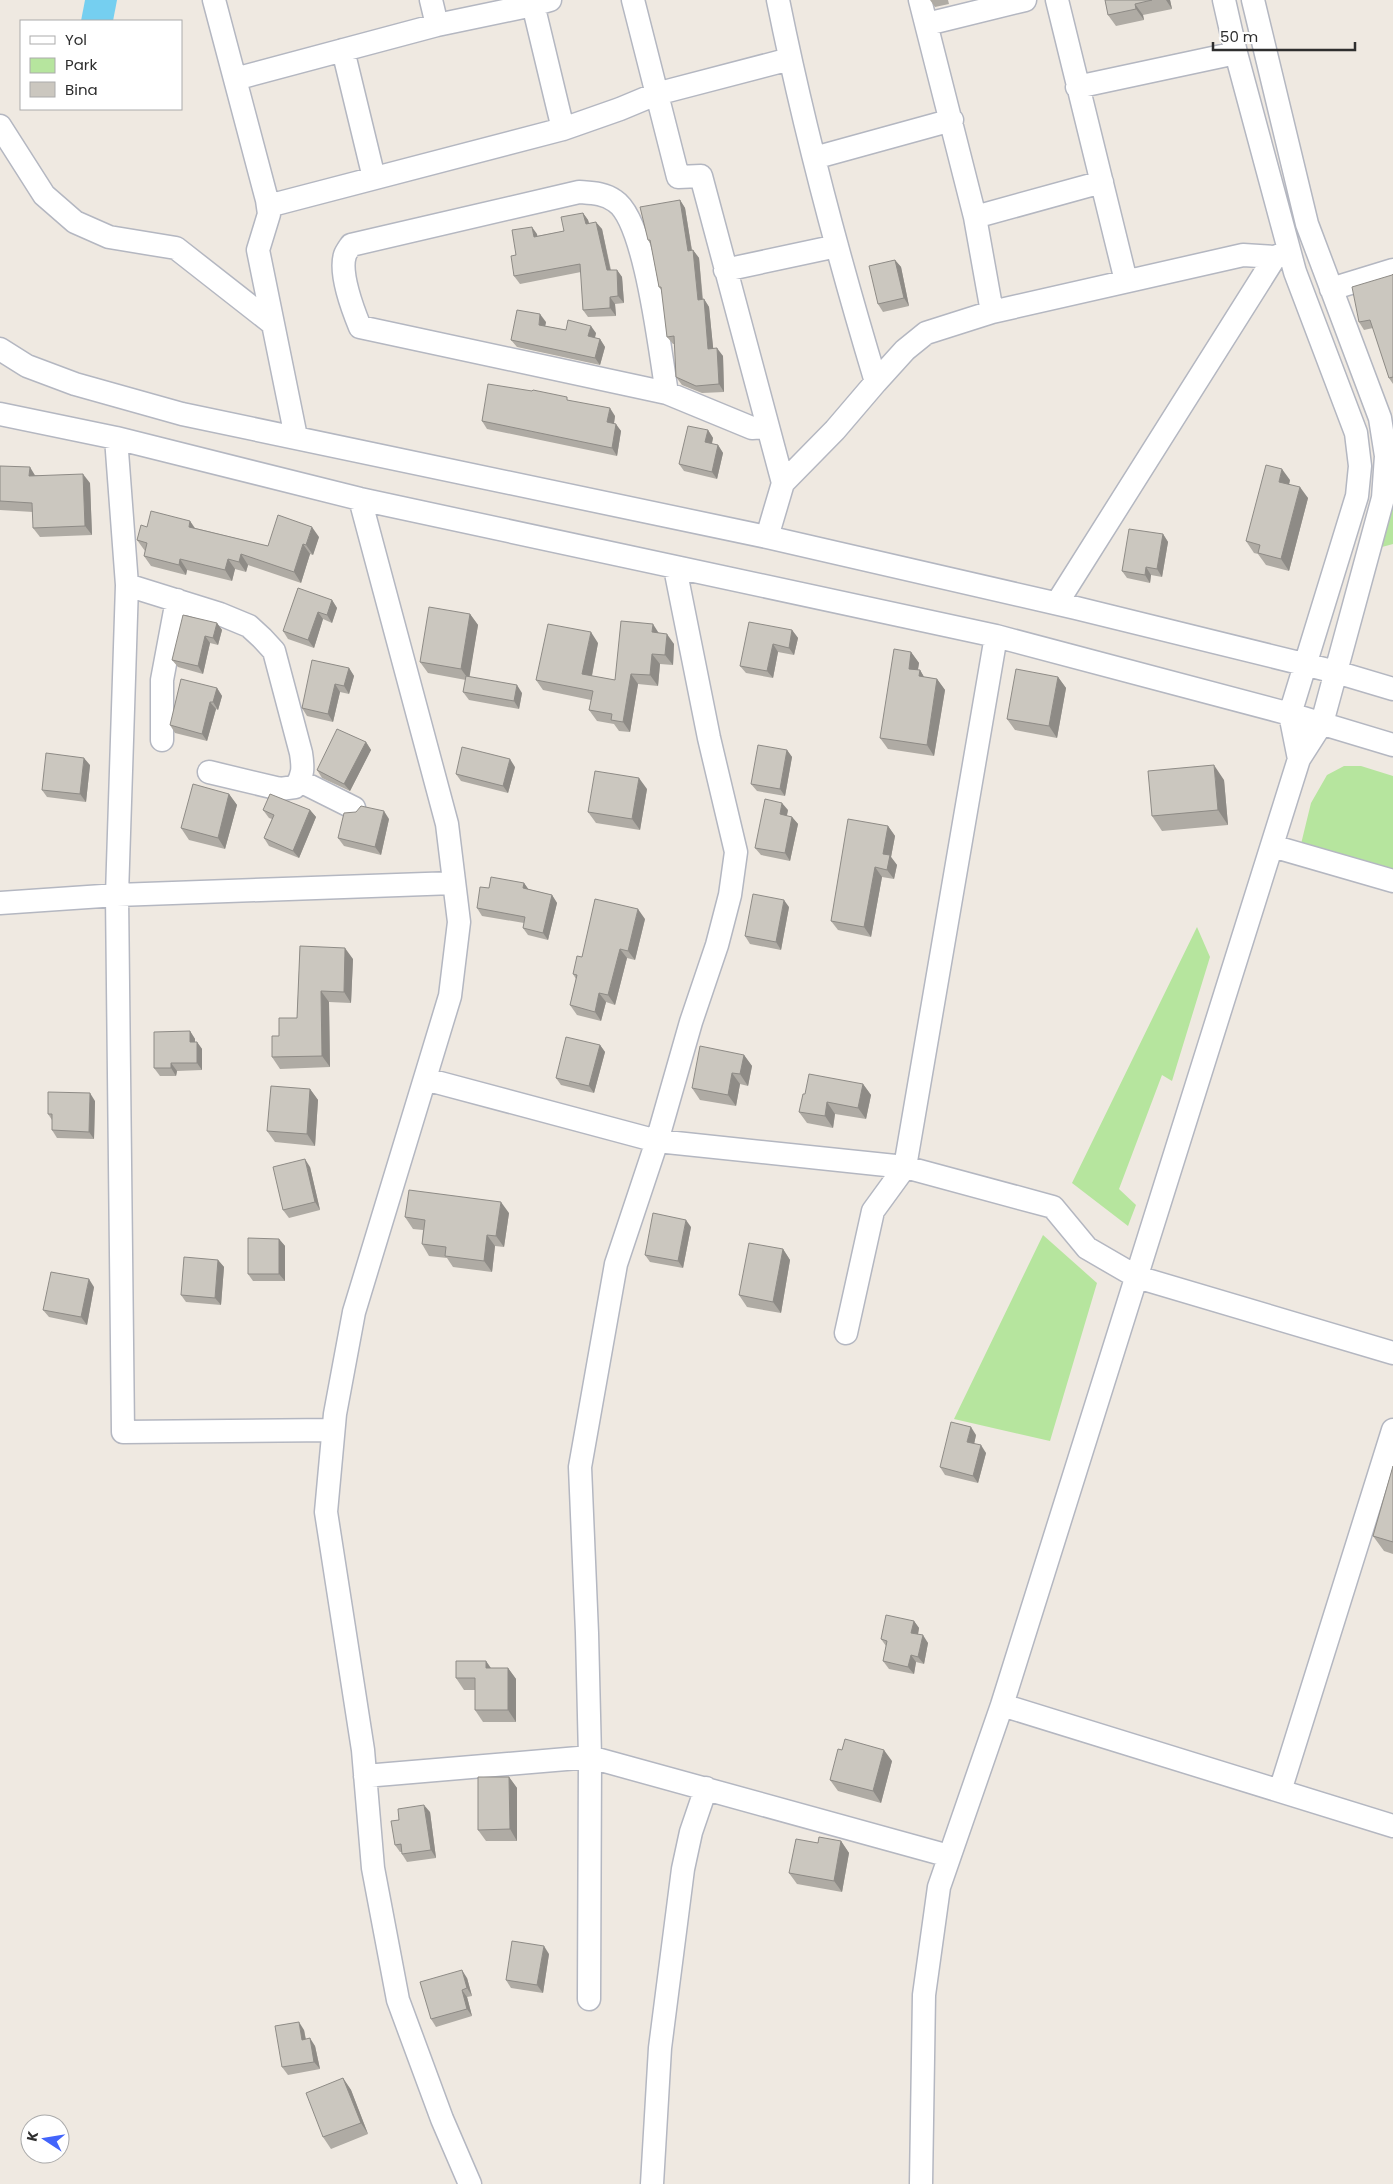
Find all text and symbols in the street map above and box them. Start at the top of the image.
legend [20,20,182,110]
scale bar [1213,20,1356,52]
text: 50 m [1220,26,1258,47]
text: Yol [65,29,87,50]
text: Park [65,54,97,75]
text: Bina [65,79,98,100]
north arrow [20,2114,70,2164]
text: K [21,2129,43,2143]

